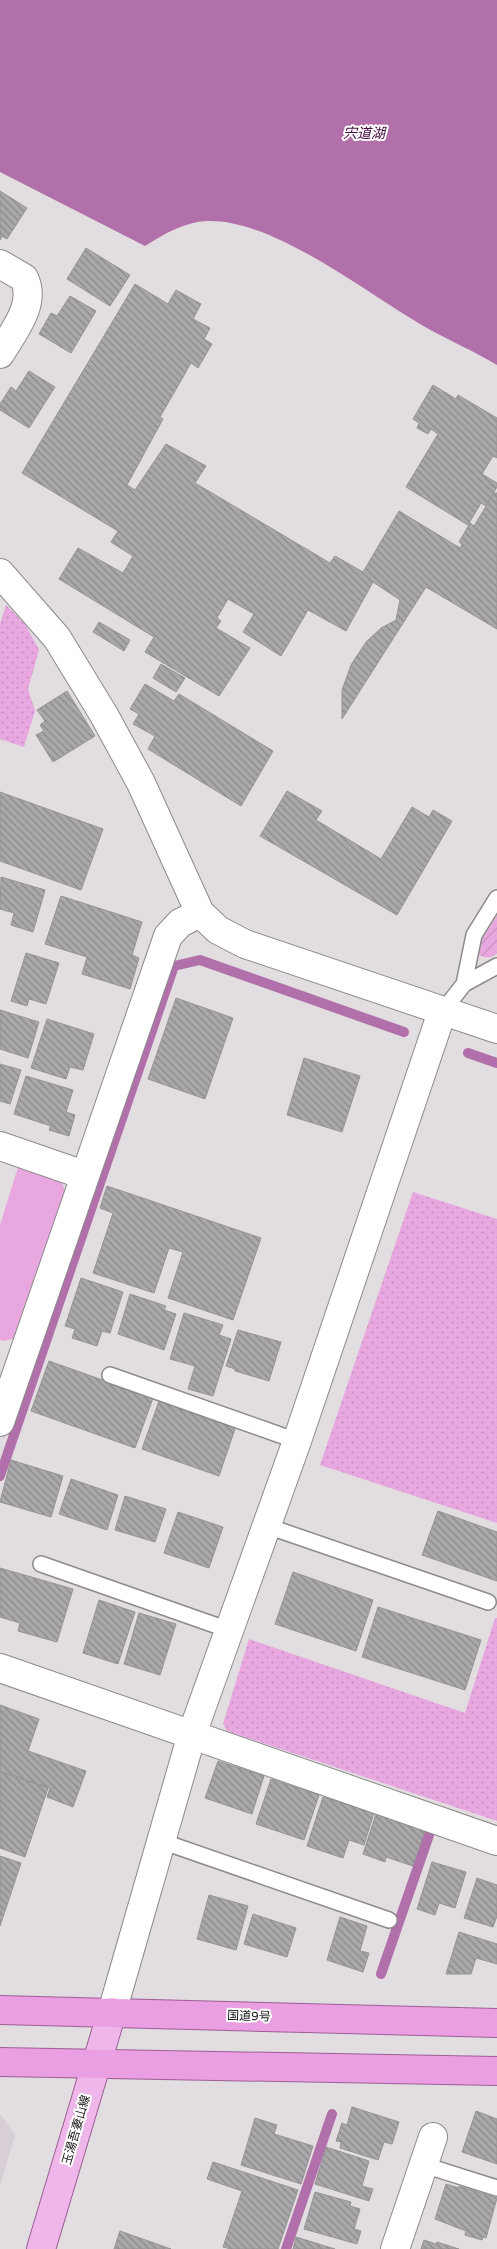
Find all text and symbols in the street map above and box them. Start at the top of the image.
water label: 宍道湖 [343,125,387,142]
street label: 国道9号 [227,2008,271,2024]
street label: 玉湯吾妻山線 [59,2093,93,2167]

